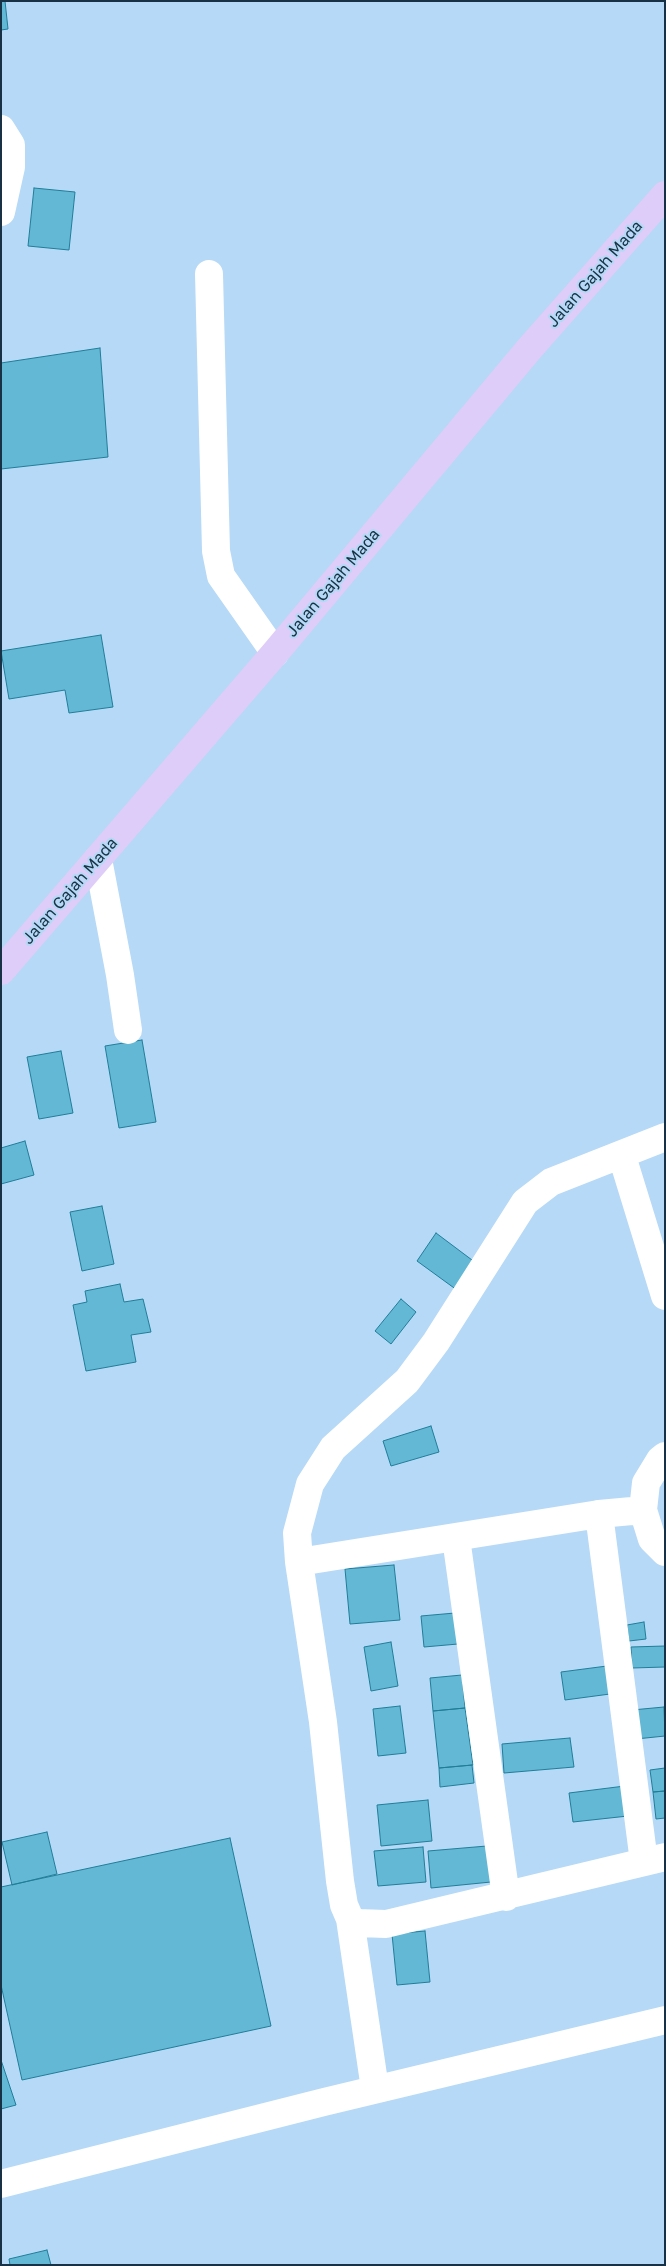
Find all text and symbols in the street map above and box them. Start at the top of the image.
street label: Jalan Gajah Mada [543,217,647,331]
street label: Jalan Gajah Mada [282,525,384,641]
street label: Jalan Gajah Mada [18,834,122,948]

